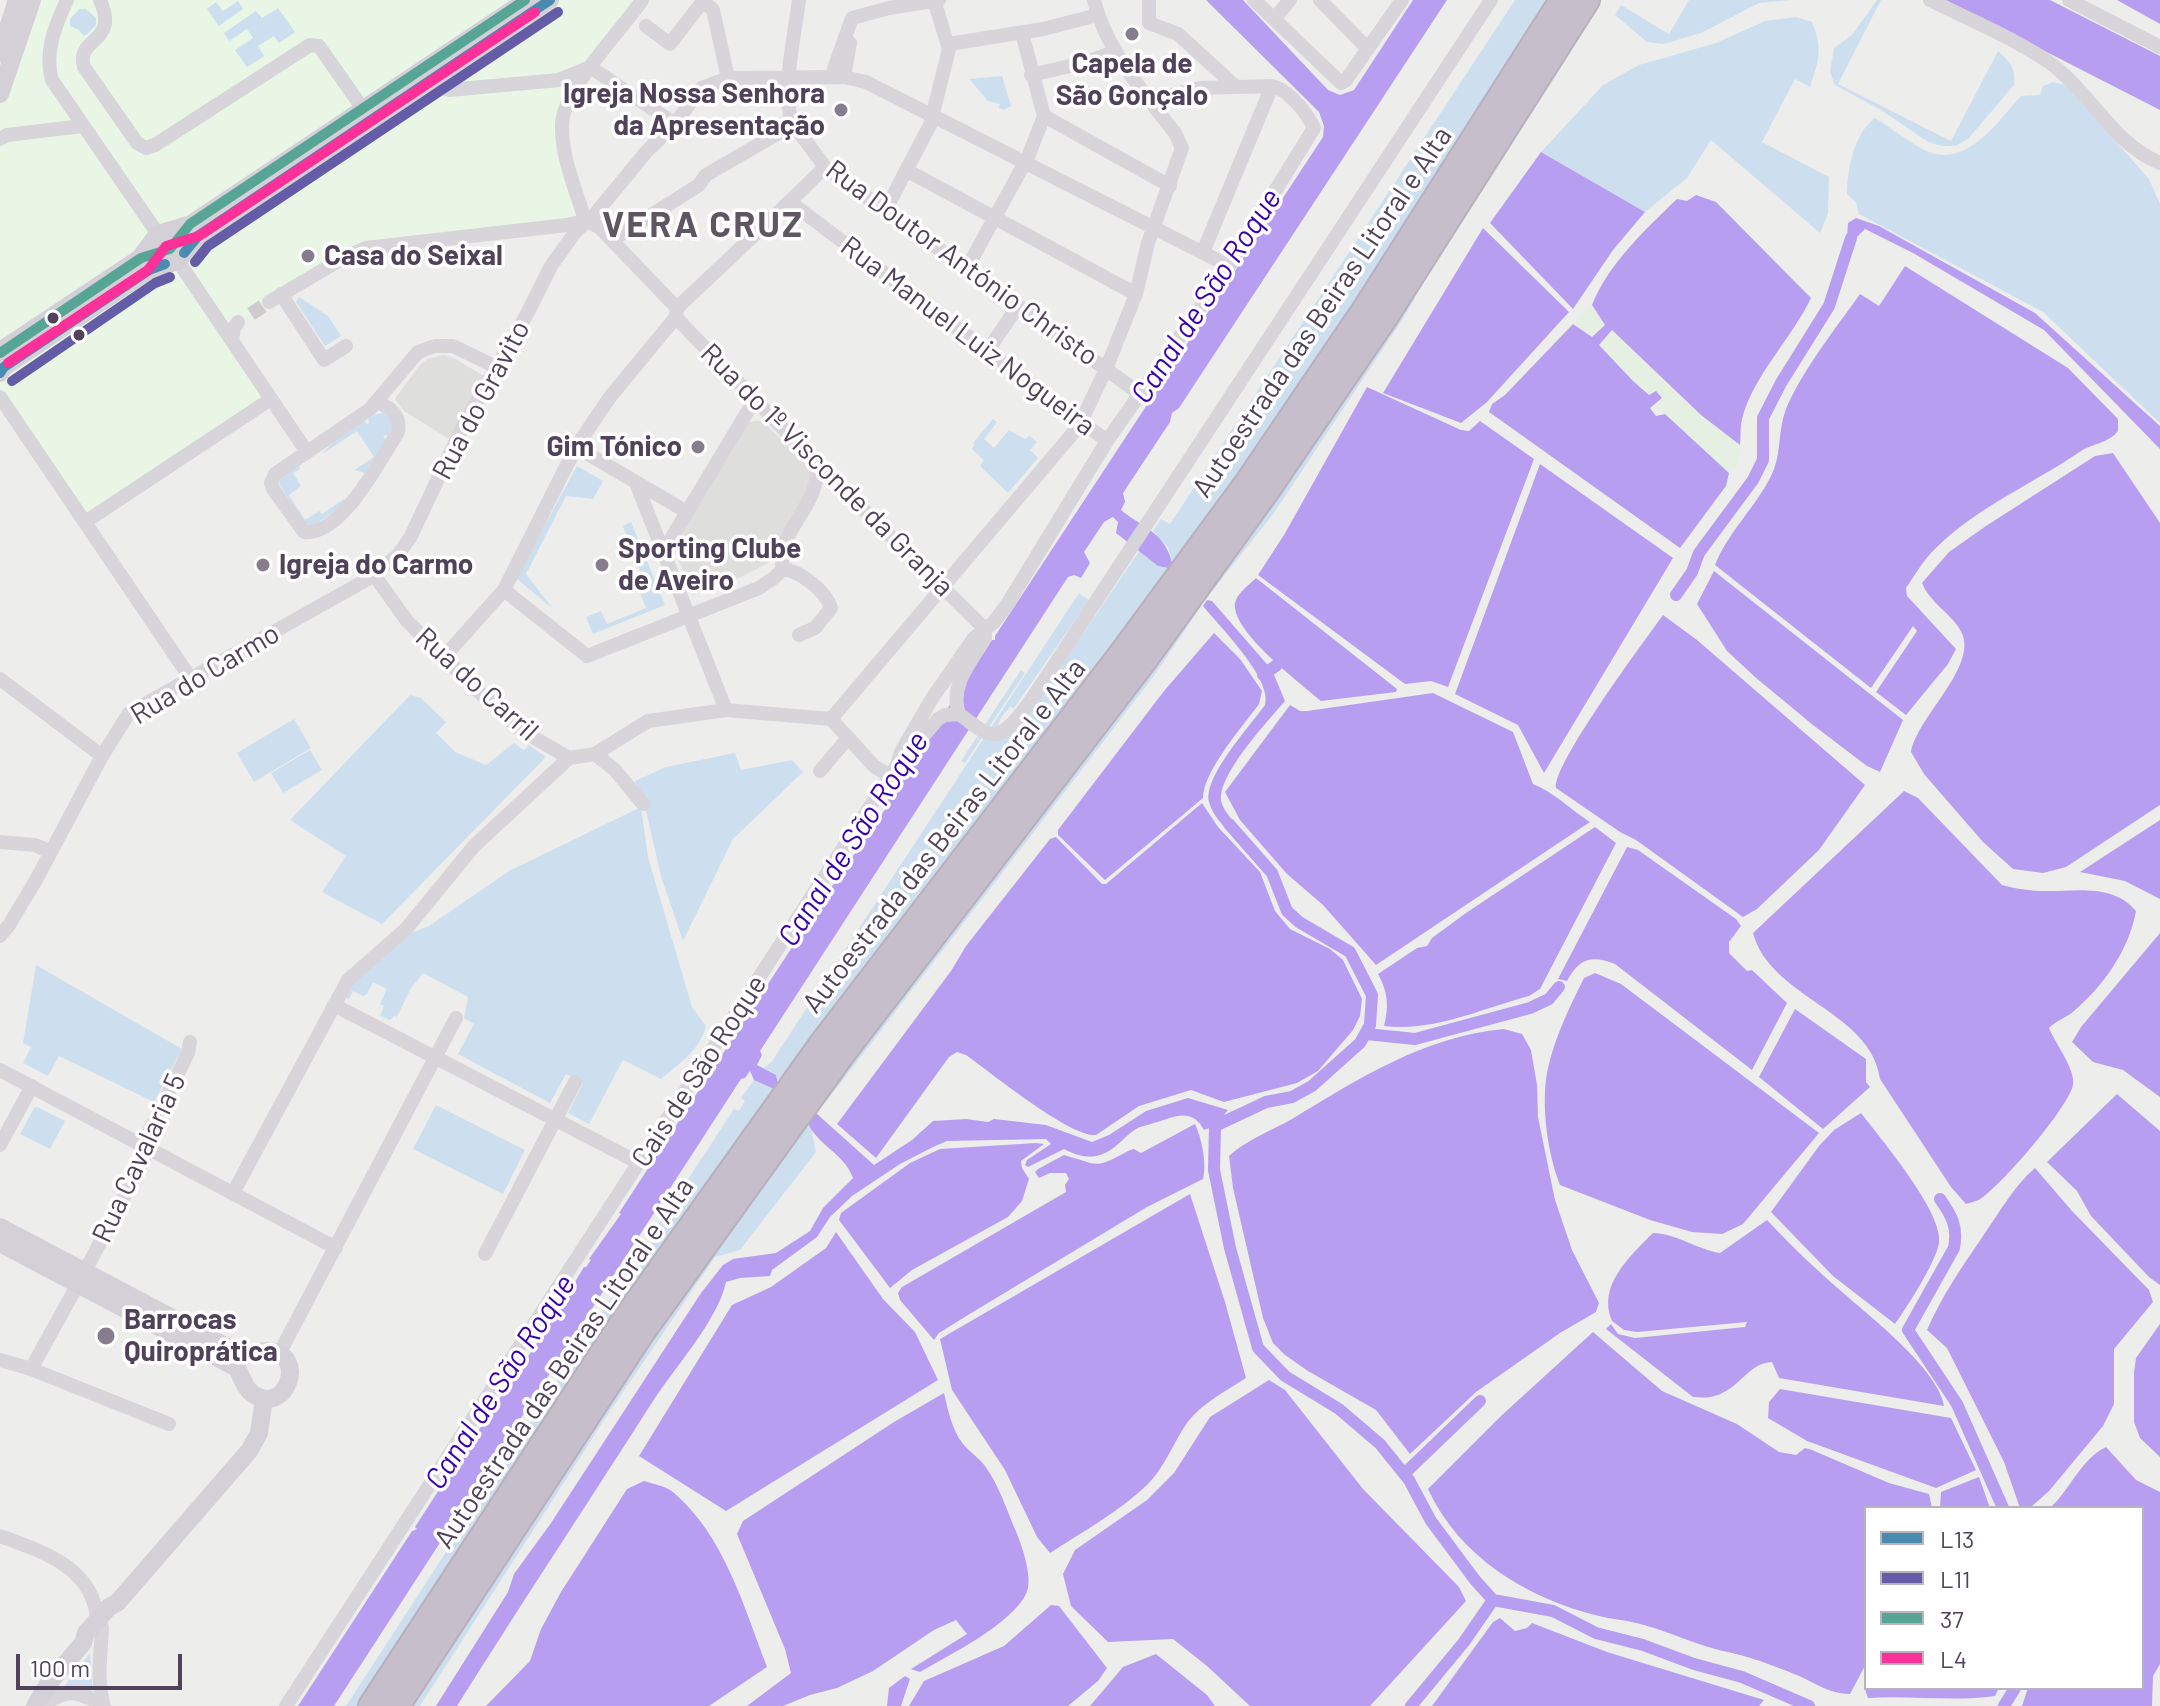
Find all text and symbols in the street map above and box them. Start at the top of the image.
marker: Capela de São Gonçalo [1123,25,1141,43]
place label: Capela de São Gonçalo [1056,47,1208,113]
place label: Igreja Nossa Senhora da Apresentação [563,77,825,143]
marker: Igreja Nossa Senhora da Apresentação [832,101,850,119]
street label: Autoestrada das Beiras Litoral e Alta [1185,120,1459,504]
street label: Rua Doutor António Christo [819,153,1105,373]
water label: Canal de São Roque [1123,182,1289,410]
district label: VERA CRUZ [602,203,804,247]
street label: Rua Manuel Luiz Nogueira [834,229,1102,443]
place label: Casa do Seixal [324,239,503,273]
marker: Casa do Seixal [299,247,317,265]
unlabelled marker [45,310,61,326]
street label: Rua do Gravito [425,315,537,485]
unlabelled marker [71,327,87,343]
street label: Rua do 1º Visconde da Granja [694,337,960,603]
place label: Gim Tónico [546,430,682,464]
marker: Gim Tónico [689,438,707,456]
place label: Sporting Clube de Aveiro [618,532,801,598]
place label: Igreja do Carmo [279,548,473,582]
marker: Igreja do Carmo [254,556,272,574]
marker: Sporting Clube de Aveiro [593,556,611,574]
street label: Rua do Carmo [124,616,286,732]
street label: Rua do Carril [409,620,545,748]
street label: Autoestrada das Beiras Litoral e Alta [795,652,1093,1020]
water label: Canal de São Roque [770,725,936,953]
street label: Cais de São Roque [624,969,774,1173]
street label: Rua Cavalaria 5 [85,1068,193,1248]
street label: Autoestrada das Beiras Litoral e Alta [427,1171,701,1555]
water label: Canal de São Roque [417,1268,583,1496]
place label: Barrocas Quiroprática [124,1303,278,1369]
marker: Barrocas Quiroprática [95,1325,117,1347]
legend [1864,1506,2144,1690]
text: L13 [1940,1524,1974,1553]
text: L11 [1940,1564,1971,1593]
text: 37 [1940,1604,1964,1633]
scale bar [20,1638,186,1688]
text: L4 [1940,1644,1967,1673]
text: 100 m [30,1653,90,1682]

